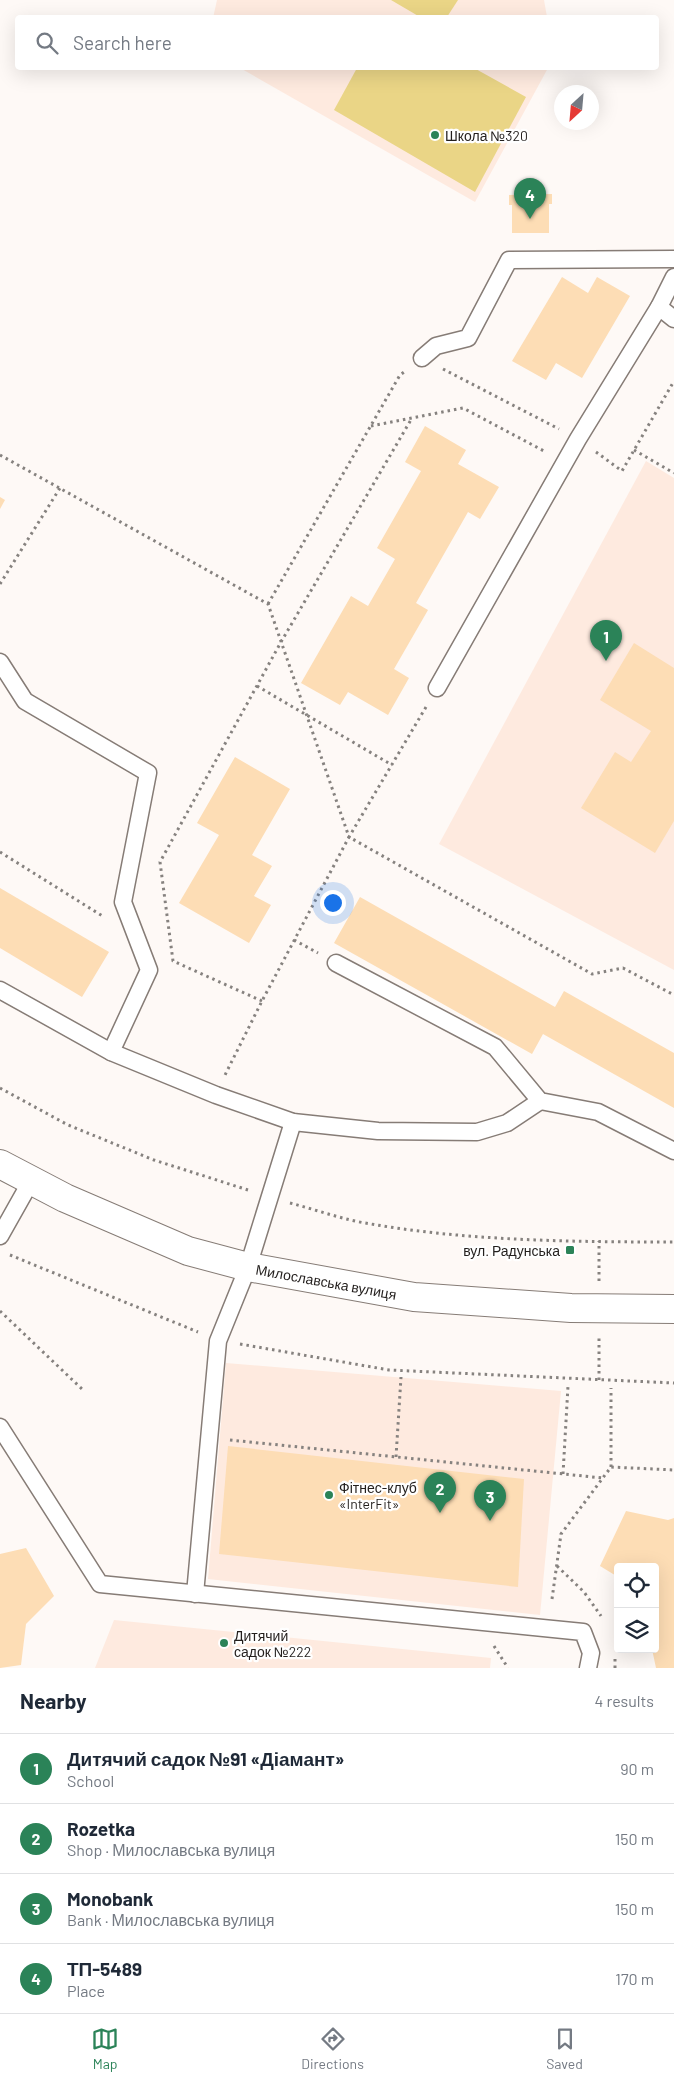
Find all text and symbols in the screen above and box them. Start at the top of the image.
search box [15,15,659,70]
icon: search [33,29,61,57]
text: Search here [73,31,172,54]
north arrow [554,85,599,130]
place label: Школа №320 [445,127,528,144]
marker: Школа №320 [429,129,441,141]
pin: 4 [514,178,546,219]
pin: 1 [590,620,622,661]
your location [320,890,346,916]
place label: вул. Радунська [463,1242,560,1259]
marker: вул. Радунська [564,1244,576,1256]
street label: Милославська вулиця [255,1260,398,1302]
pin: 2 [424,1472,456,1513]
place label: Фітнес-клуб «InterFit» [339,1479,417,1512]
pin: 3 [474,1480,506,1521]
marker: Фітнес-клуб «InterFit» [323,1489,335,1501]
map controls [614,1563,659,1653]
button: locate [614,1563,659,1608]
button: layers [614,1608,659,1653]
place label: Дитячий садок №222 [234,1627,311,1660]
marker: Дитячий садок №222 [218,1637,230,1649]
text: Nearby [20,1688,86,1713]
text: 4 results [594,1691,654,1710]
text: Дитячий садок №91 «Діамант» [67,1747,344,1770]
text: 1 [33,1759,39,1778]
text: 90 m [620,1759,654,1778]
text: School [67,1771,114,1790]
text: Rozetka [67,1817,135,1840]
text: 2 [32,1829,40,1848]
text: 150 m [615,1829,654,1848]
text: Shop · Милославська вулиця [67,1840,275,1859]
text: Monobank [67,1887,153,1910]
text: 3 [32,1899,40,1918]
text: 150 m [615,1899,654,1918]
text: Bank · Милославська вулиця [67,1910,274,1929]
text: ТП-5489 [67,1957,142,1980]
text: 4 [31,1969,41,1988]
text: 170 m [615,1969,654,1988]
text: Place [67,1981,105,2000]
tab: Map [91,2025,119,2072]
tab: Directions [301,2025,364,2072]
tab: Saved [546,2025,583,2072]

